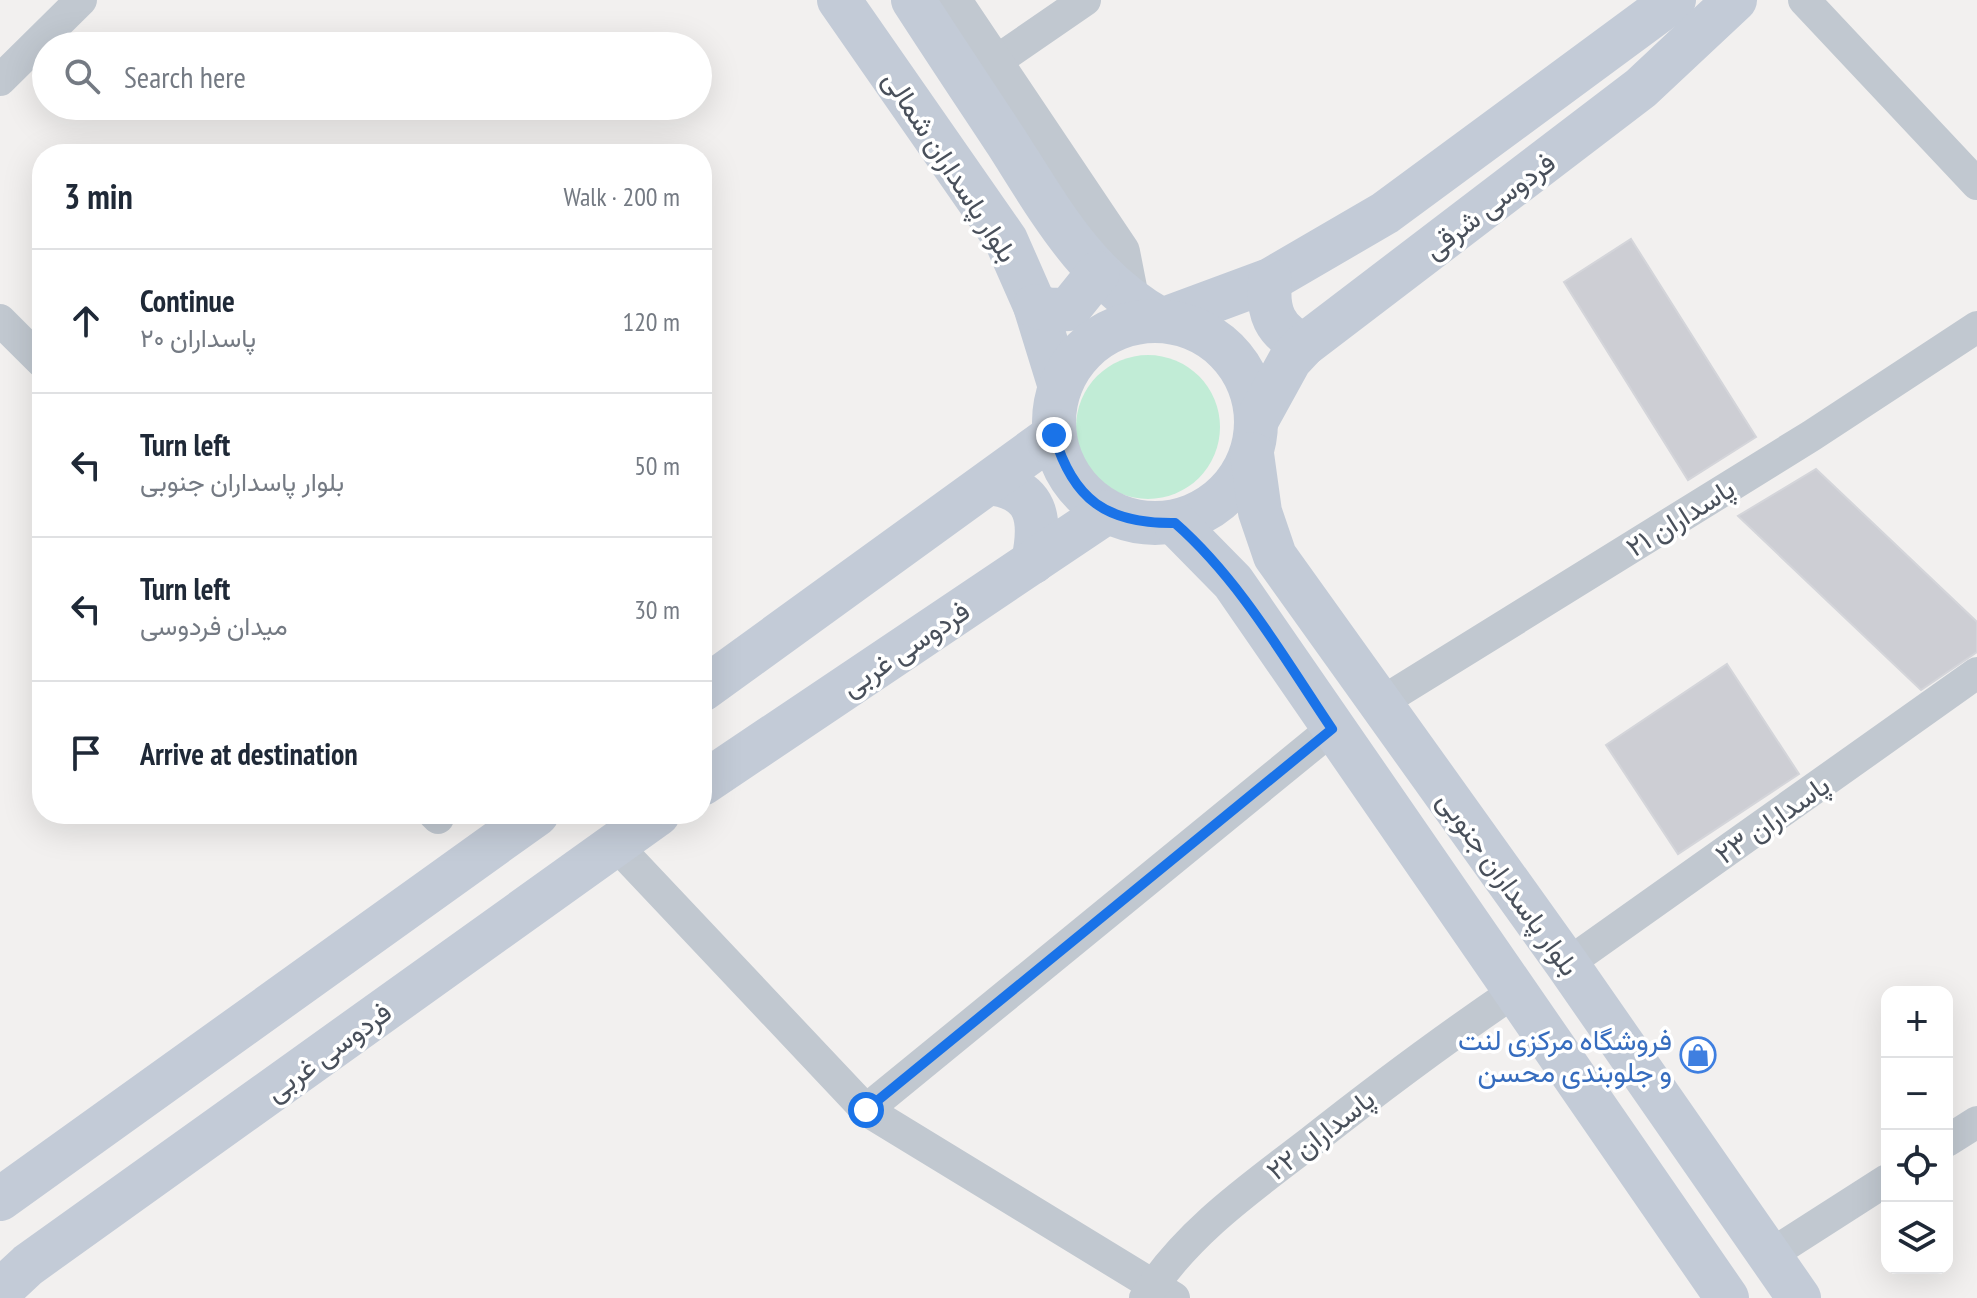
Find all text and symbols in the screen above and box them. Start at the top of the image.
search box [32,32,712,120]
icon: search [60,54,104,98]
text: Search here [124,57,246,96]
street label: بلوار پاسداران شمالی [874,63,1027,270]
street label: فردوسی شرقی [1416,143,1562,267]
text: 3 min [64,174,133,218]
text: Walk · 200 m [563,180,680,213]
text: Continue [140,281,235,320]
icon: ahead [64,299,108,343]
text: 120 m [622,305,680,338]
text: پاسداران ۲۰ [140,321,256,354]
route end [1036,417,1072,453]
text: Turn left [140,425,230,464]
icon: left [64,443,108,487]
text: 50 m [634,449,680,482]
text: بلوار پاسداران جنوبی [140,465,344,498]
street label: پاسداران ۲۱ [1619,469,1742,566]
text: Turn left [140,569,230,608]
icon: left [64,587,108,631]
street label: فردوسی غربی [834,592,976,704]
text: 30 m [634,593,680,626]
text: میدان فردوسی [140,609,288,642]
icon: arrive [64,731,108,775]
text: Arrive at destination [140,734,358,773]
street label: پاسداران ۲۳ [1707,766,1837,873]
street label: بلوار پاسداران جنوبی [1429,783,1589,983]
map controls [1881,986,1953,1274]
button: + [1881,986,1953,1058]
street label: فردوسی غربی [258,993,398,1109]
place label: فروشگاه مرکزی لنت و جلوبندی محسن [1458,1021,1672,1090]
shop icon: فروشگاه مرکزی لنت و جلوبندی محسن [1679,1036,1717,1074]
button: − [1881,1058,1953,1130]
street label: پاسداران ۲۲ [1258,1080,1382,1189]
route start [848,1092,884,1128]
button: locate [1881,1130,1953,1202]
button: layers [1881,1202,1953,1274]

